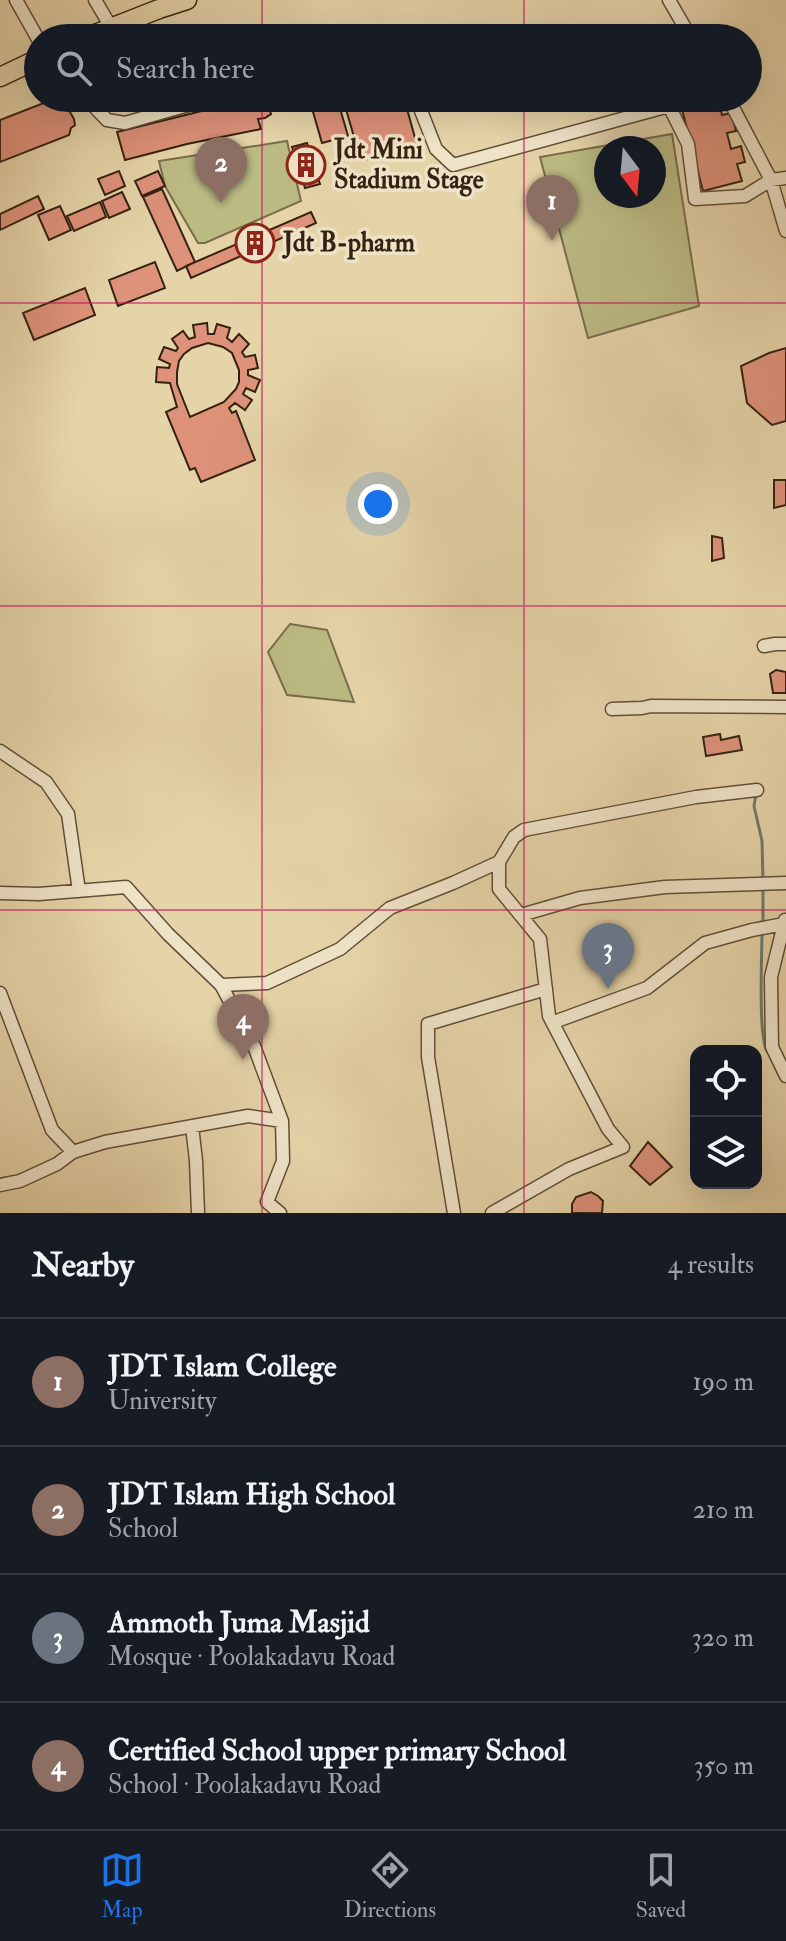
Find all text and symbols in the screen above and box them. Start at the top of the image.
search box [24,24,762,112]
icon: search [52,46,96,90]
text: Search here [116,50,255,87]
place label: Jdt Mini Stadium Stage [332,134,484,197]
north arrow [594,136,666,208]
pin: 2 [195,137,247,203]
building icon: Jdt Mini Stadium Stage [285,144,327,186]
pin: 1 [526,175,578,241]
building icon: Jdt B-pharm [234,222,276,264]
place label: Jdt B-pharm [281,227,416,260]
your location [358,484,398,524]
pin: 3 [582,923,634,989]
pin: 4 [217,994,269,1060]
map controls [690,1045,762,1189]
button: locate [690,1045,762,1117]
button: layers [690,1117,762,1189]
text: Nearby [32,1244,134,1287]
text: 4 results [668,1249,754,1281]
text: JDT Islam College [108,1348,337,1385]
text: 1 [53,1366,63,1398]
text: 190 m [693,1366,754,1398]
text: University [108,1385,216,1417]
text: JDT Islam High School [108,1476,396,1513]
text: 2 [51,1494,65,1526]
text: 210 m [693,1494,754,1526]
text: School [108,1513,178,1545]
text: Ammoth Juma Masjid [108,1604,370,1641]
text: 3 [53,1622,63,1654]
text: 320 m [692,1622,754,1654]
text: Mosque · Poolakadavu Road [108,1641,395,1673]
text: Certified School upper primary School [108,1732,566,1769]
text: 4 [51,1750,65,1782]
text: 350 m [694,1750,754,1782]
text: School · Poolakadavu Road [108,1769,381,1801]
tab: Map [100,1848,144,1924]
tab: Directions [344,1848,436,1924]
tab: Saved [636,1848,686,1924]

